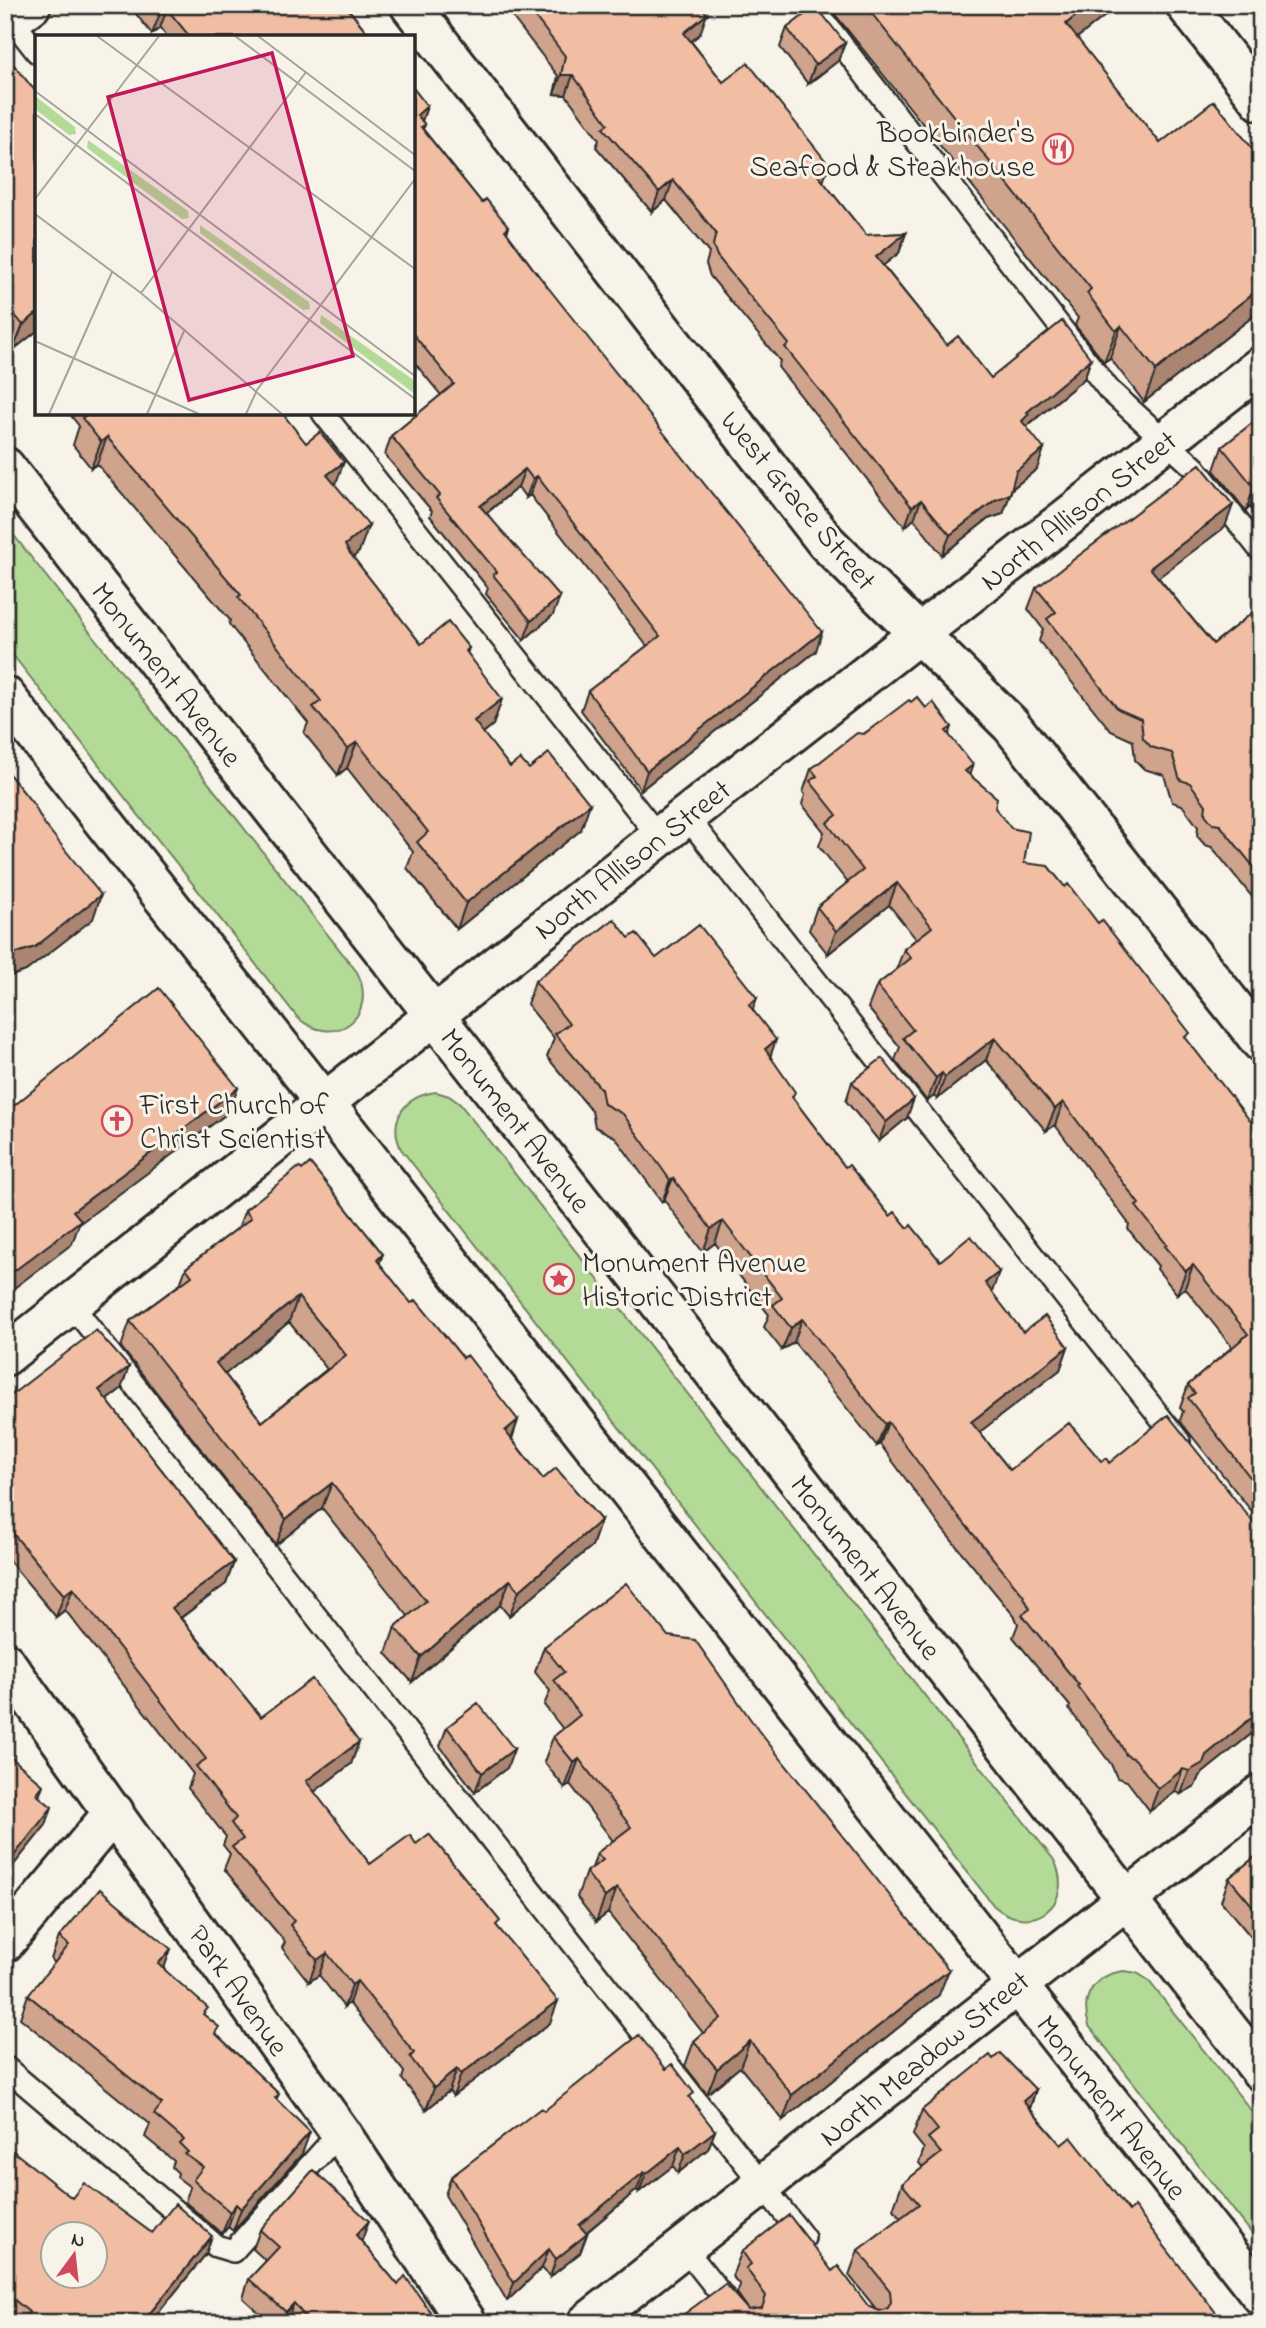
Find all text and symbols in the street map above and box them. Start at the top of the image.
inset map [35,35,415,415]
place label: Bookbinder's Seafood & Steakhouse [749,113,1036,191]
restaurant icon: Bookbinder's Seafood & Steakhouse [1041,132,1075,166]
street label: West Grace Street [708,402,885,602]
street label: North Allison Street [972,421,1188,603]
street label: Monument Avenue [78,574,251,778]
street label: North Allison Street [526,770,742,952]
street label: Monument Avenue [427,1020,600,1224]
place label: First Church of Christ Scientist [139,1085,329,1163]
church icon: First Church of Christ Scientist [100,1104,134,1138]
place label: Monument Avenue Historic District [582,1243,807,1321]
place icon: Monument Avenue Historic District [542,1262,576,1296]
street label: Monument Avenue [777,1467,950,1671]
street label: Park Avenue [175,1917,298,2067]
street label: North Meadow Street [811,1961,1041,2159]
street label: Monument Avenue [1023,2007,1196,2211]
north arrow [38,2220,108,2290]
text: N [68,2226,88,2256]

